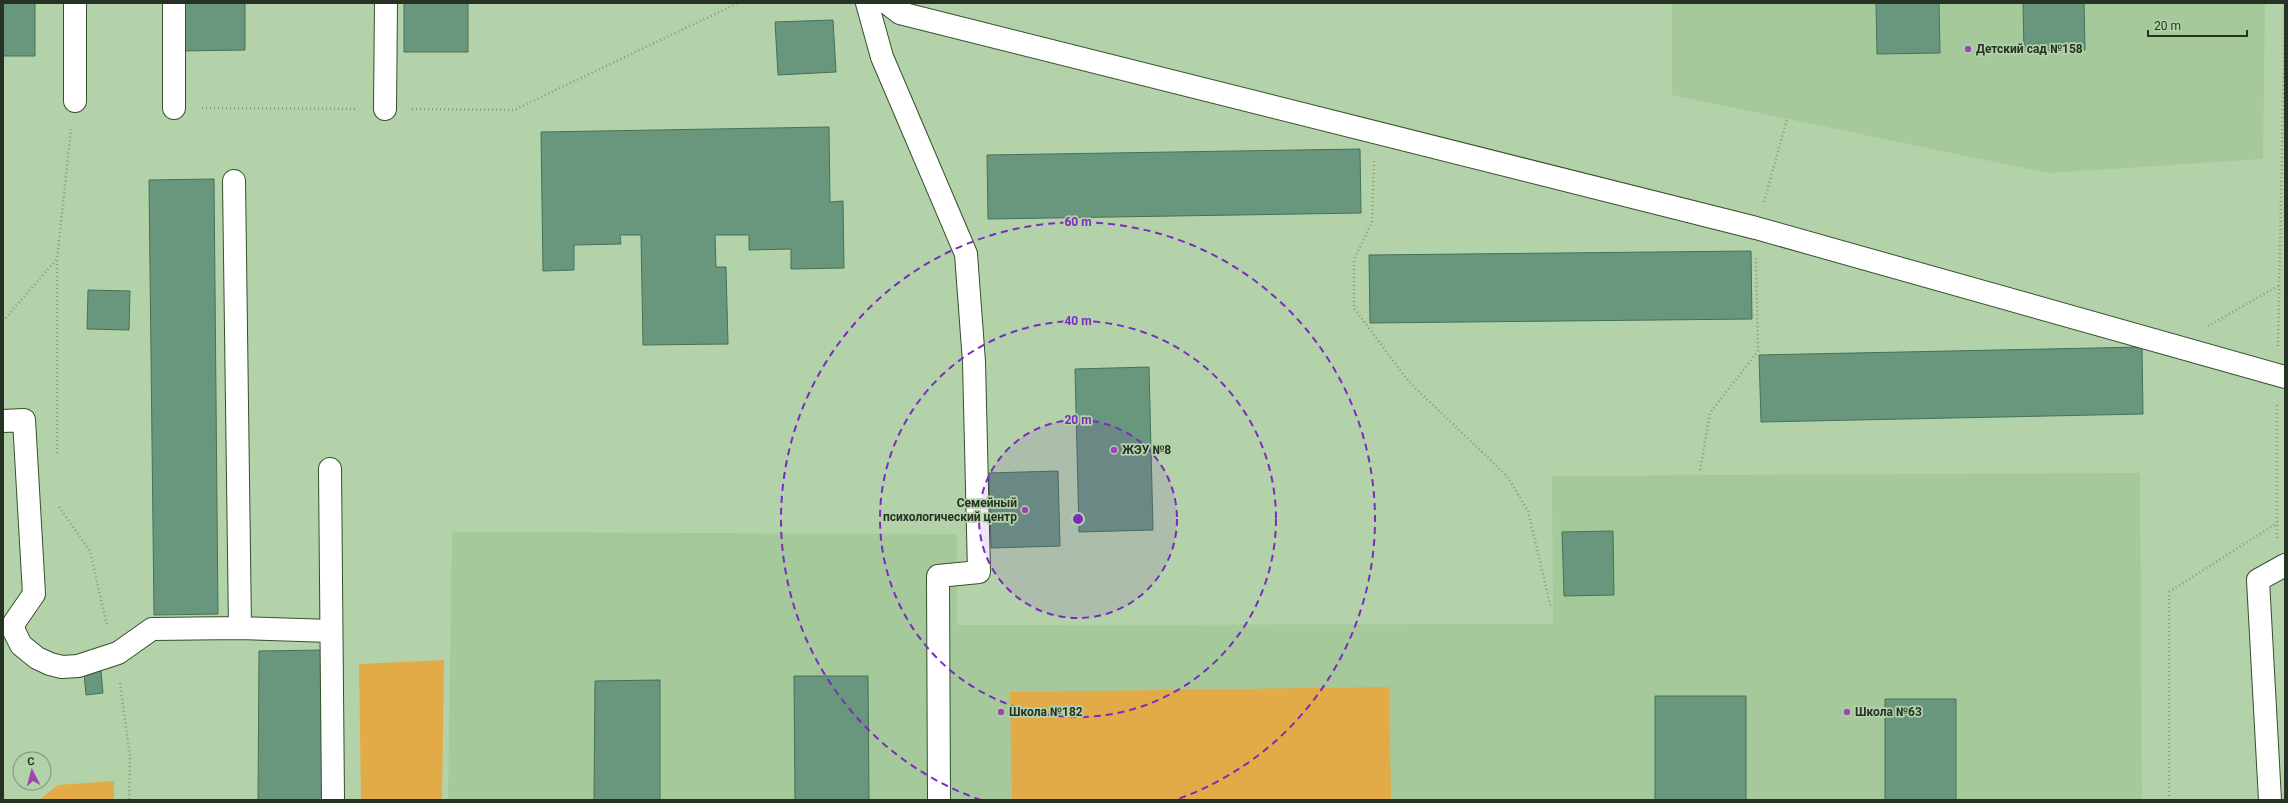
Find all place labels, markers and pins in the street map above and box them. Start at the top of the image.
place label: Детский сад №158 [1976,42,2083,56]
marker: Детский сад №158 [1963,44,1973,54]
place label: ЖЭУ №8 [1122,443,1171,457]
marker: ЖЭУ №8 [1109,445,1119,455]
place label: Семейный психологический центр [883,496,1017,524]
marker: Семейный психологический центр [1020,505,1030,515]
centre of rings [1071,512,1085,526]
place label: Школа №182 [1009,705,1083,719]
place label: Школа №63 [1855,705,1922,719]
marker: Школа №182 [996,707,1006,717]
marker: Школа №63 [1842,707,1852,717]

